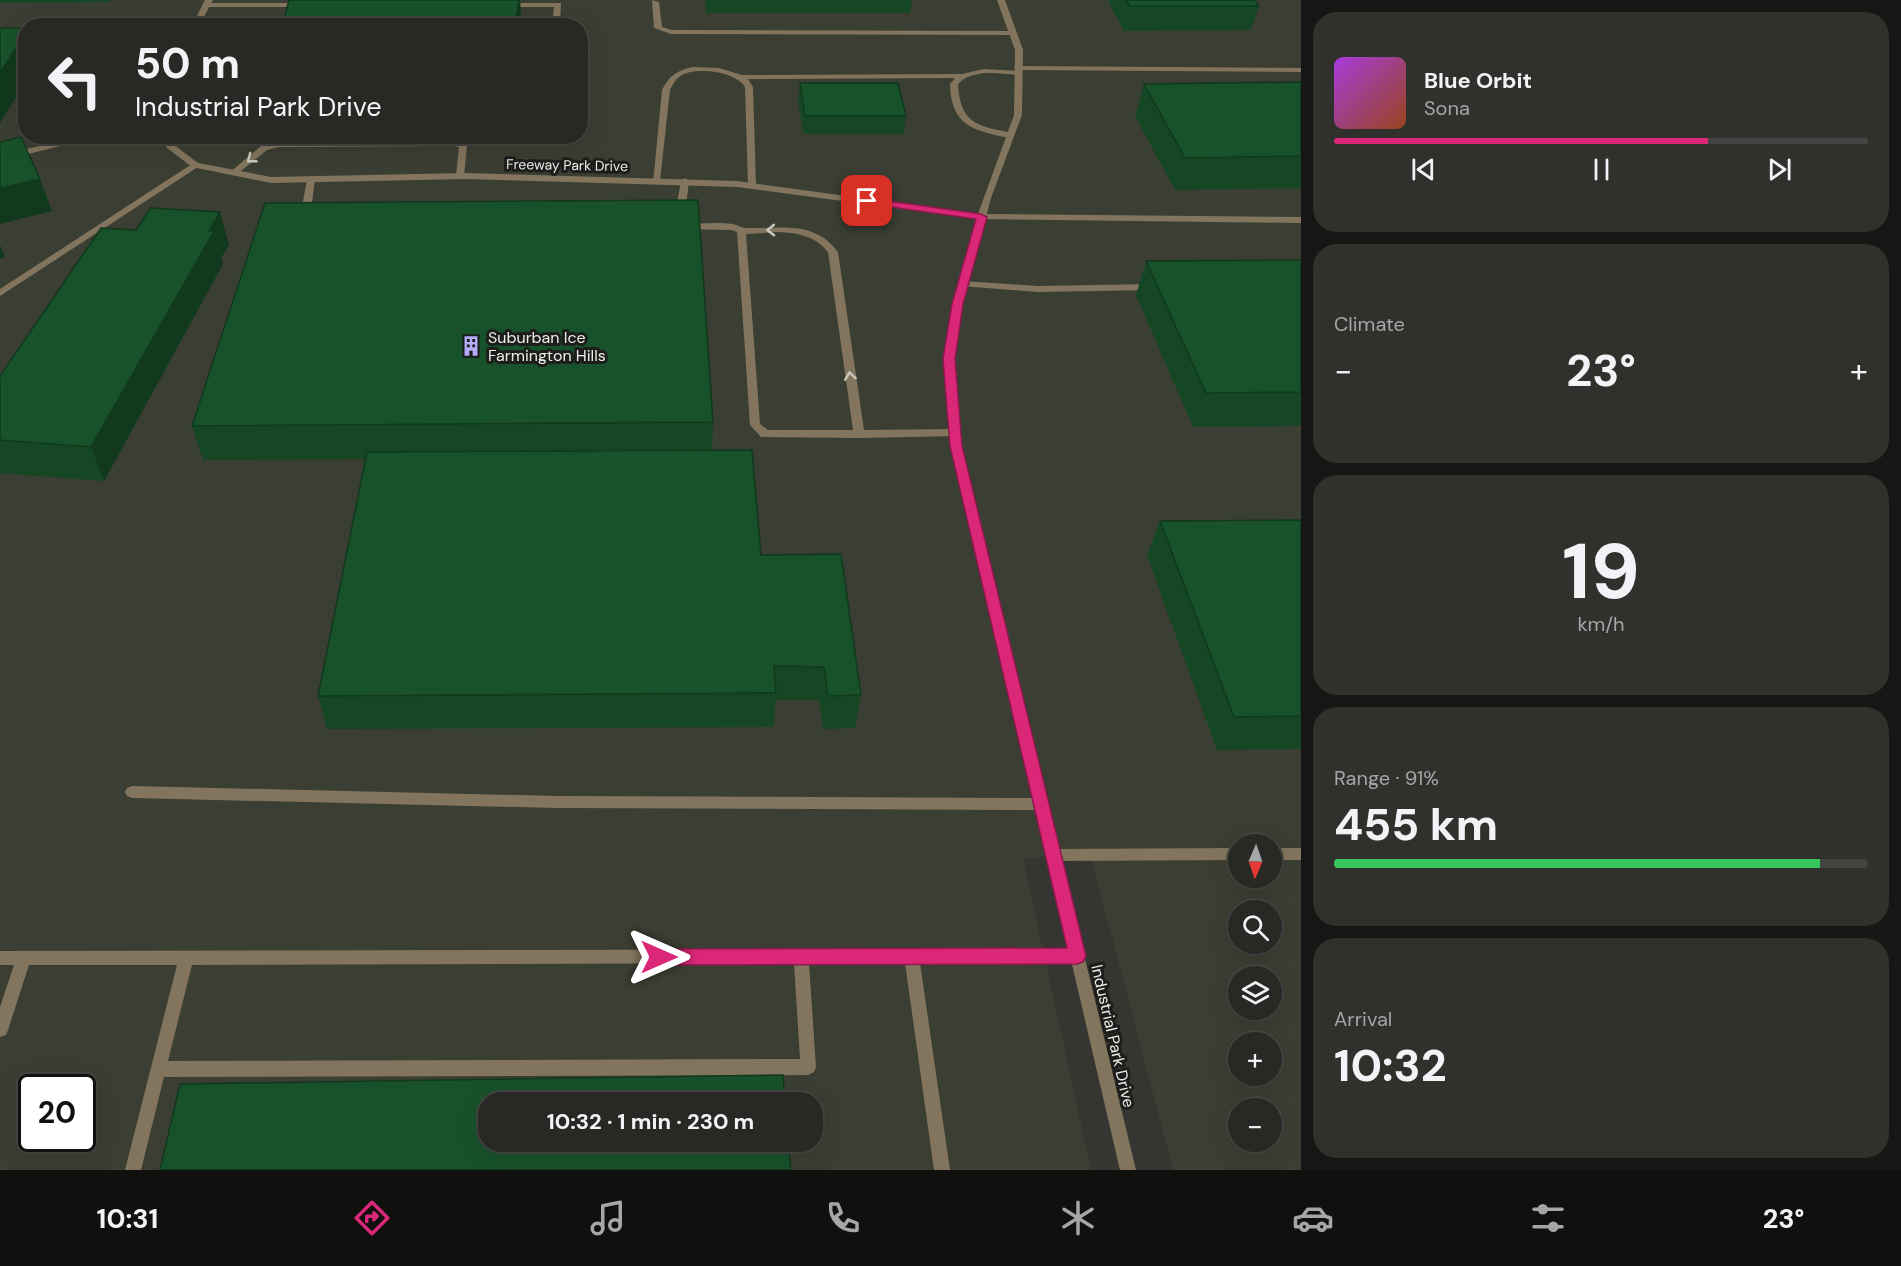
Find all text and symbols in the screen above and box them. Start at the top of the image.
text: 50 m [135,36,240,91]
icon: left [36,42,114,120]
text: Blue Orbit [1424,66,1532,95]
text: Industrial Park Drive [135,89,382,124]
text: Sona [1424,95,1470,121]
one-way arrow [247,151,258,162]
icon: previous [1407,153,1440,186]
icon: pause [1585,153,1618,186]
icon: next [1763,153,1796,186]
street label: Freeway Park Drive [506,155,628,175]
pin [841,175,892,226]
icon: arrive [850,184,883,217]
one-way arrow [766,224,775,236]
text: Climate [1334,311,1405,337]
place label: Suburban Ice Farmington Hills [488,327,606,366]
building icon: Suburban Ice Farmington Hills [459,334,483,358]
text: 23° [1566,341,1636,400]
text: − [1334,349,1352,392]
text: + [1850,349,1868,392]
one-way arrow [845,371,857,381]
text: 19 [1562,521,1640,622]
text: km/h [1577,611,1625,637]
text: Range · 91% [1334,765,1439,791]
text: 455 km [1334,795,1498,854]
north arrow [1228,834,1282,888]
map controls [1228,834,1282,1152]
button: search [1228,900,1282,954]
position arrow [627,925,691,989]
street label: Industrial Park Drive [1086,962,1140,1110]
button: layers [1228,966,1282,1020]
text: Arrival [1334,1006,1392,1032]
button: + [1228,1032,1282,1086]
text: 10:32 [1334,1036,1447,1095]
speed limit sign: 20 [18,1074,96,1152]
button: − [1228,1098,1282,1152]
text: 10:32 · 1 min · 230 m [547,1107,754,1136]
icon: directions [351,1197,393,1239]
icon: music [587,1197,629,1239]
icon: phone [822,1197,864,1239]
icon: climate [1057,1197,1099,1239]
icon: car [1292,1197,1334,1239]
icon: filters [1527,1197,1569,1239]
text: 10:31 [97,1201,158,1236]
text: 23° [1763,1201,1804,1236]

